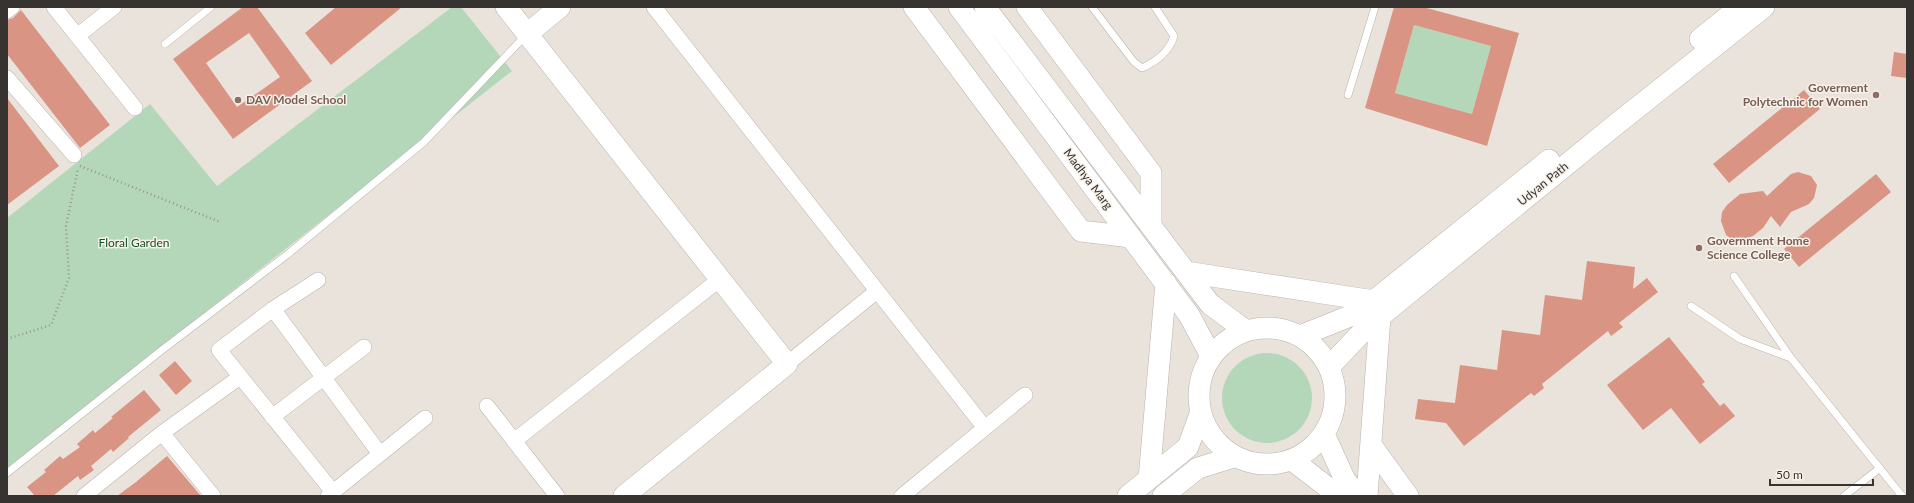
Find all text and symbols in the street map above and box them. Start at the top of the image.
place label: Goverment Polytechnic for Women [1743,80,1869,109]
marker: Goverment Polytechnic for Women [1871,90,1881,100]
place label: DAV Model School [246,92,346,107]
marker: DAV Model School [233,95,243,105]
street label: Madhya Marg [1061,145,1116,212]
street label: Udyan Path [1514,159,1571,209]
place label: Government Home Science College [1707,233,1810,262]
park label: Floral Garden [98,235,170,250]
marker: Government Home Science College [1694,243,1704,253]
scale bar [1770,461,1873,487]
text: 50 m [1776,467,1803,482]

